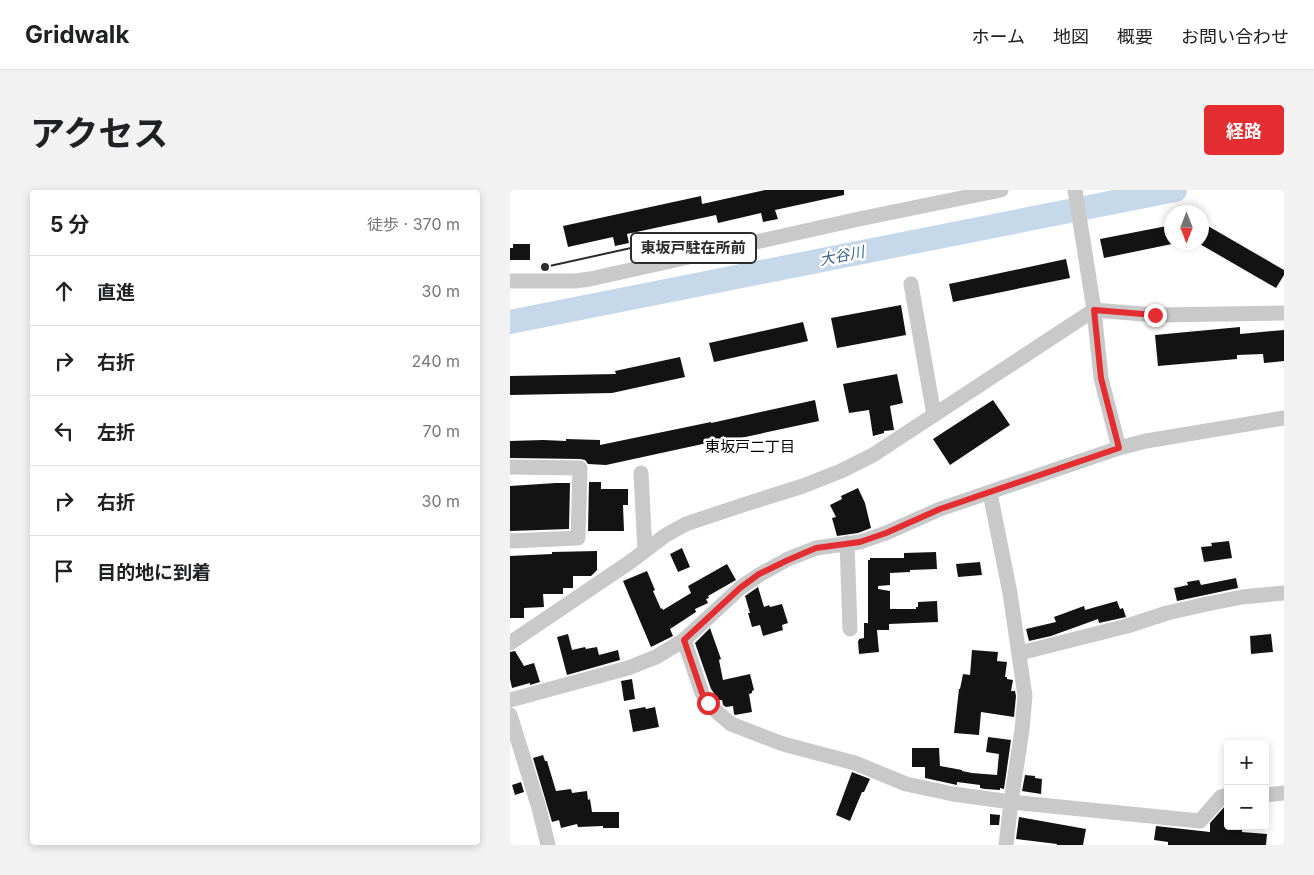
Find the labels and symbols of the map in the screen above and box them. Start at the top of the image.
north arrow [1164,205,1209,250]
callout: 東坂戸駐在所前 [631,233,756,263]
text: 東坂戸駐在所前 [640,238,746,257]
water label: 大谷川 [818,242,868,269]
route end [1144,304,1167,327]
district label: 東坂戸二丁目 [705,437,795,456]
route start [697,692,720,715]

